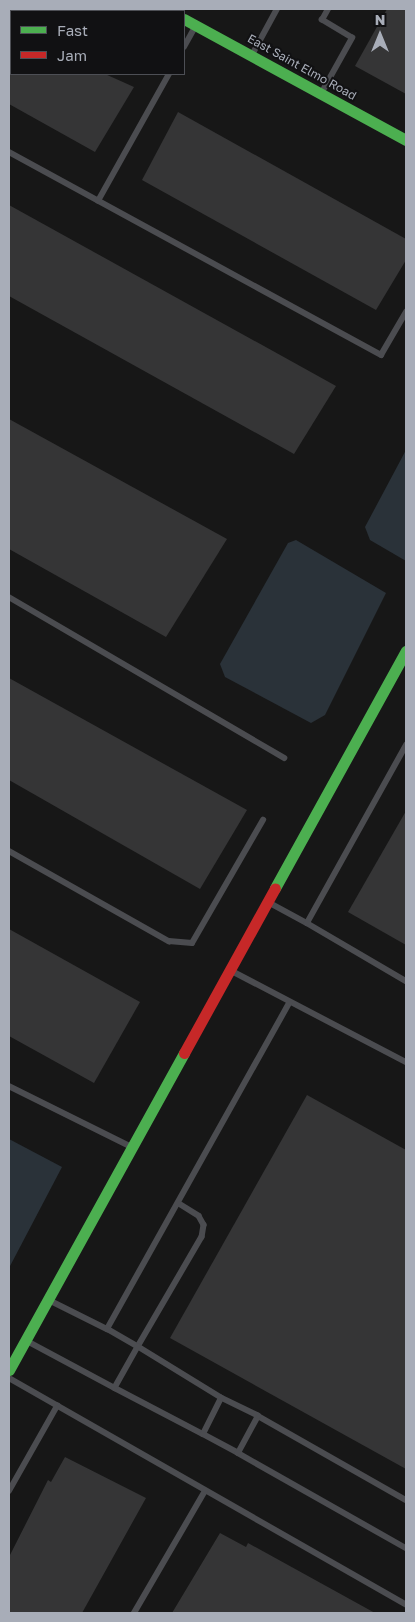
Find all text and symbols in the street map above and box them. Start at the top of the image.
legend [10,10,185,75]
north arrow [355,10,405,60]
text: N [375,11,385,28]
text: Fast [57,21,88,39]
street label: East Saint Elmo Road [245,31,359,103]
text: Jam [57,46,87,64]

